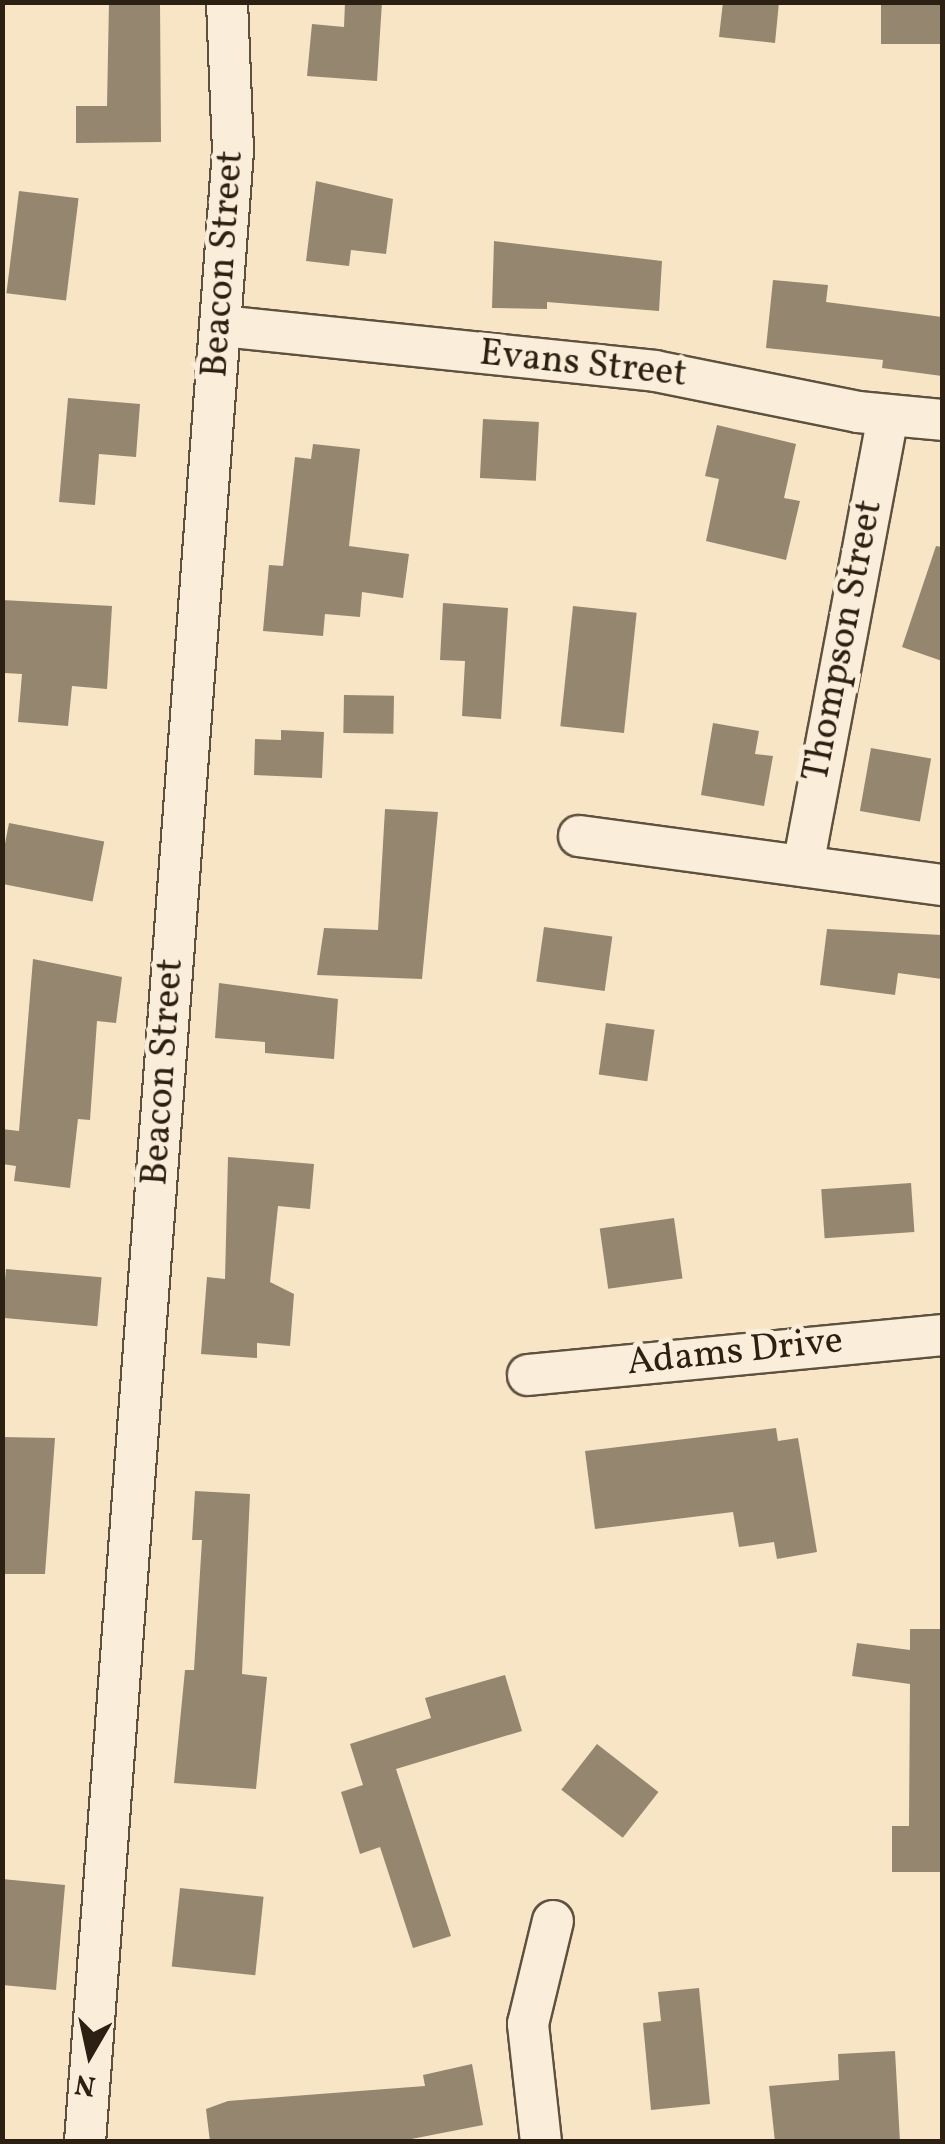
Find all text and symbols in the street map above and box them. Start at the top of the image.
street label: Beacon Street [193,149,255,379]
street label: Evans Street [477,331,689,399]
street label: Thompson Street [794,496,894,786]
street label: Beacon Street [133,957,195,1187]
street label: Adams Drive [625,1319,845,1387]
north arrow [40,2004,140,2104]
text: N [72,2063,98,2105]

